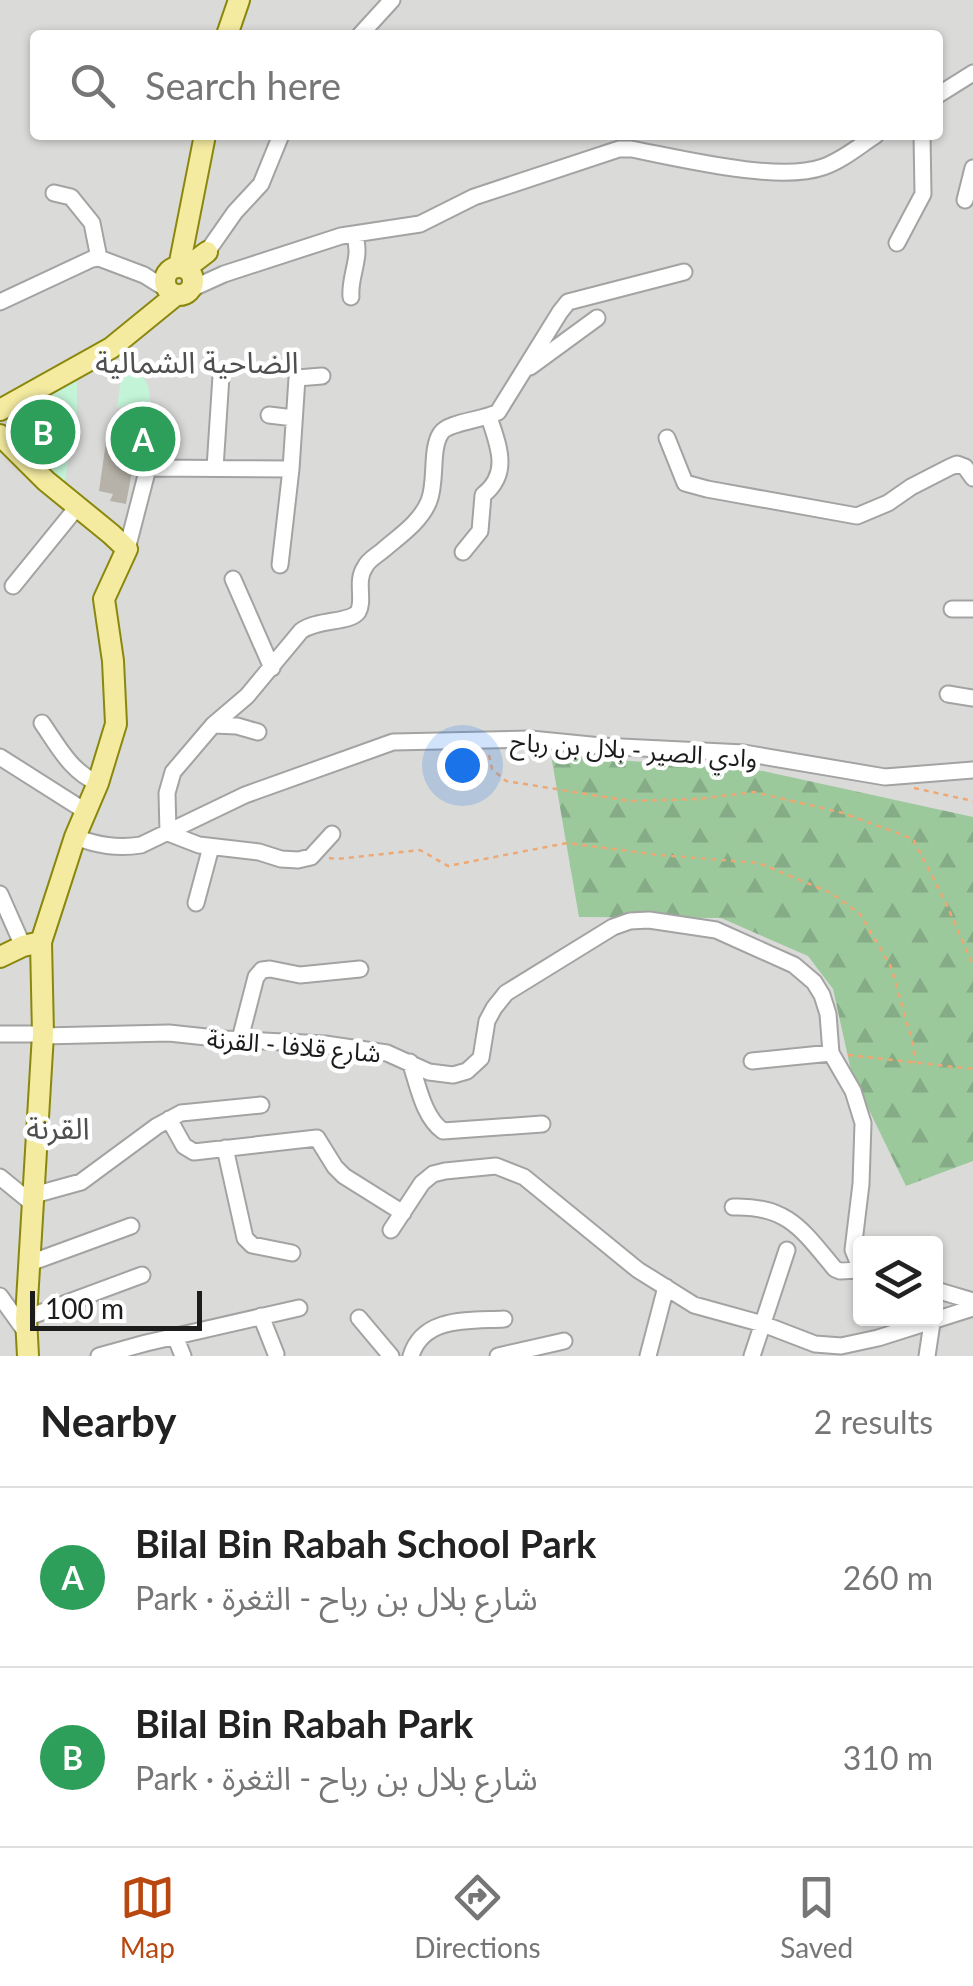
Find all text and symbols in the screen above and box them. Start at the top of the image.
search box [30,30,943,140]
icon: search [65,58,120,113]
text: Search here [145,62,341,108]
district label: الضاحية الشمالية [95,343,299,379]
pin: B [10,394,76,470]
pin: A [110,402,176,476]
street label: وادي الصير - بلال بن رباح [509,725,758,778]
your location [437,740,488,791]
street label: شارع قلافا - القرنة [205,1022,382,1073]
district label: القرنة [26,1109,90,1146]
map controls [853,1236,943,1326]
button: layers [853,1236,943,1326]
scale bar [30,1286,202,1330]
text: 100 m [45,1291,124,1325]
text: Nearby [40,1396,177,1446]
text: 2 results [814,1402,933,1441]
text: Bilal Bin Rabah School Park [135,1520,596,1566]
text: A [61,1558,84,1597]
text: 260 m [843,1558,933,1597]
text: Park · شارع بلال بن رباح - الثغرة [135,1578,537,1617]
text: Bilal Bin Rabah Park [135,1700,473,1746]
text: B [62,1738,83,1777]
text: 310 m [843,1738,933,1777]
text: Park · شارع بلال بن رباح - الثغرة [135,1758,537,1797]
tab: Map [120,1870,175,1964]
tab: Directions [414,1870,541,1964]
tab: Saved [780,1870,853,1964]

